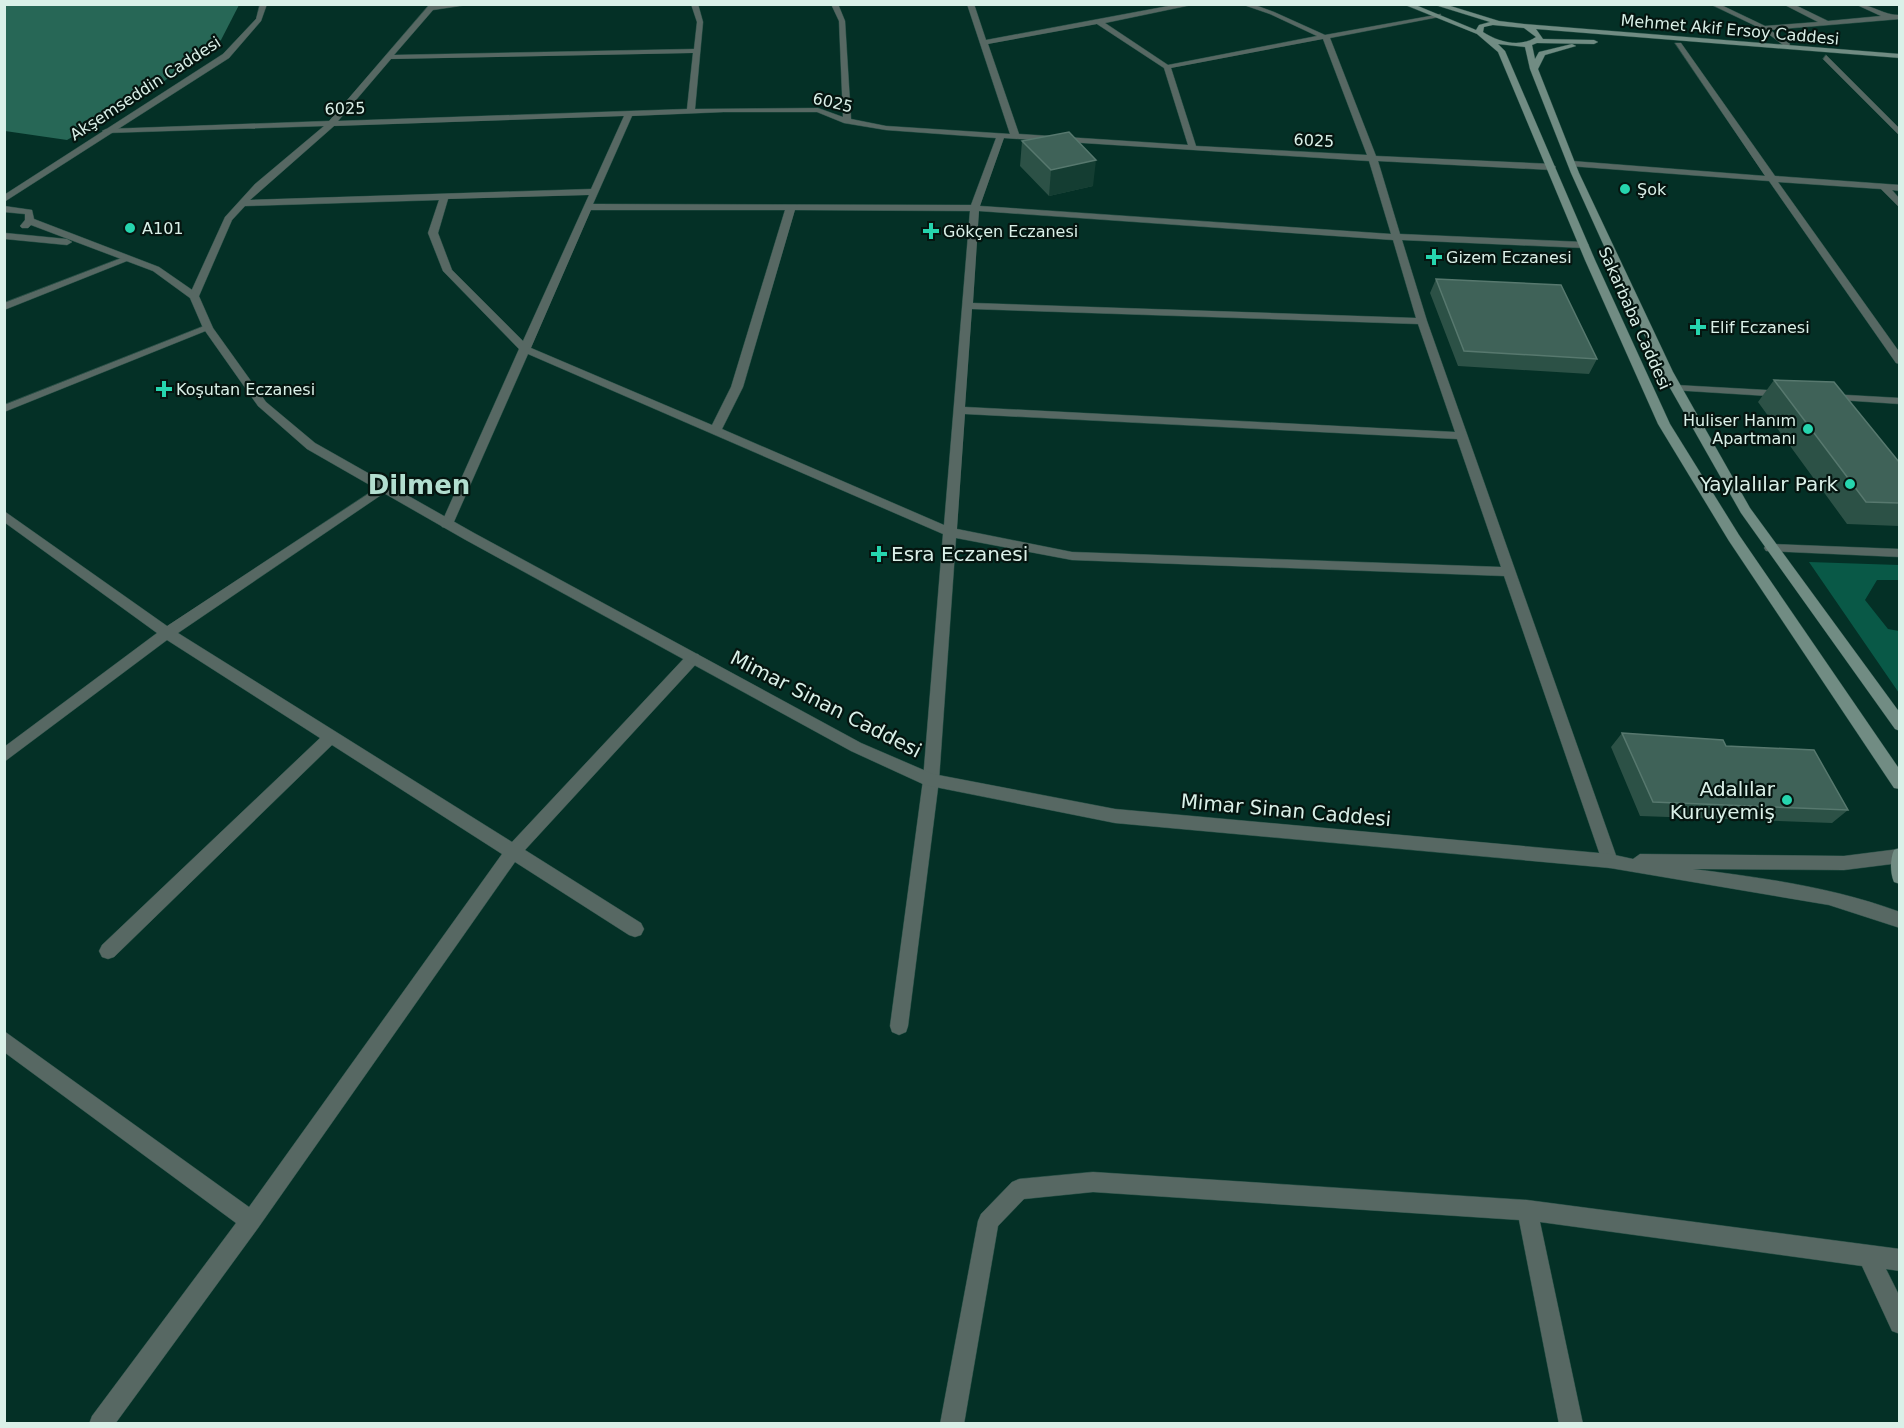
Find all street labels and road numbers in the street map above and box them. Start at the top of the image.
street label: Mehmet Akif Ersoy Caddesi [1620,10,1840,49]
street label: Akşemseddin Caddesi [66,33,224,144]
street label: 6025 [811,89,855,116]
street label: 6025 [324,98,366,119]
street label: 6025 [1293,130,1335,151]
street label: Sakarbaba Caddesi [1594,244,1675,393]
street label: Mimar Sinan Caddesi [726,645,926,763]
street label: Mimar Sinan Caddesi [1180,789,1392,831]

